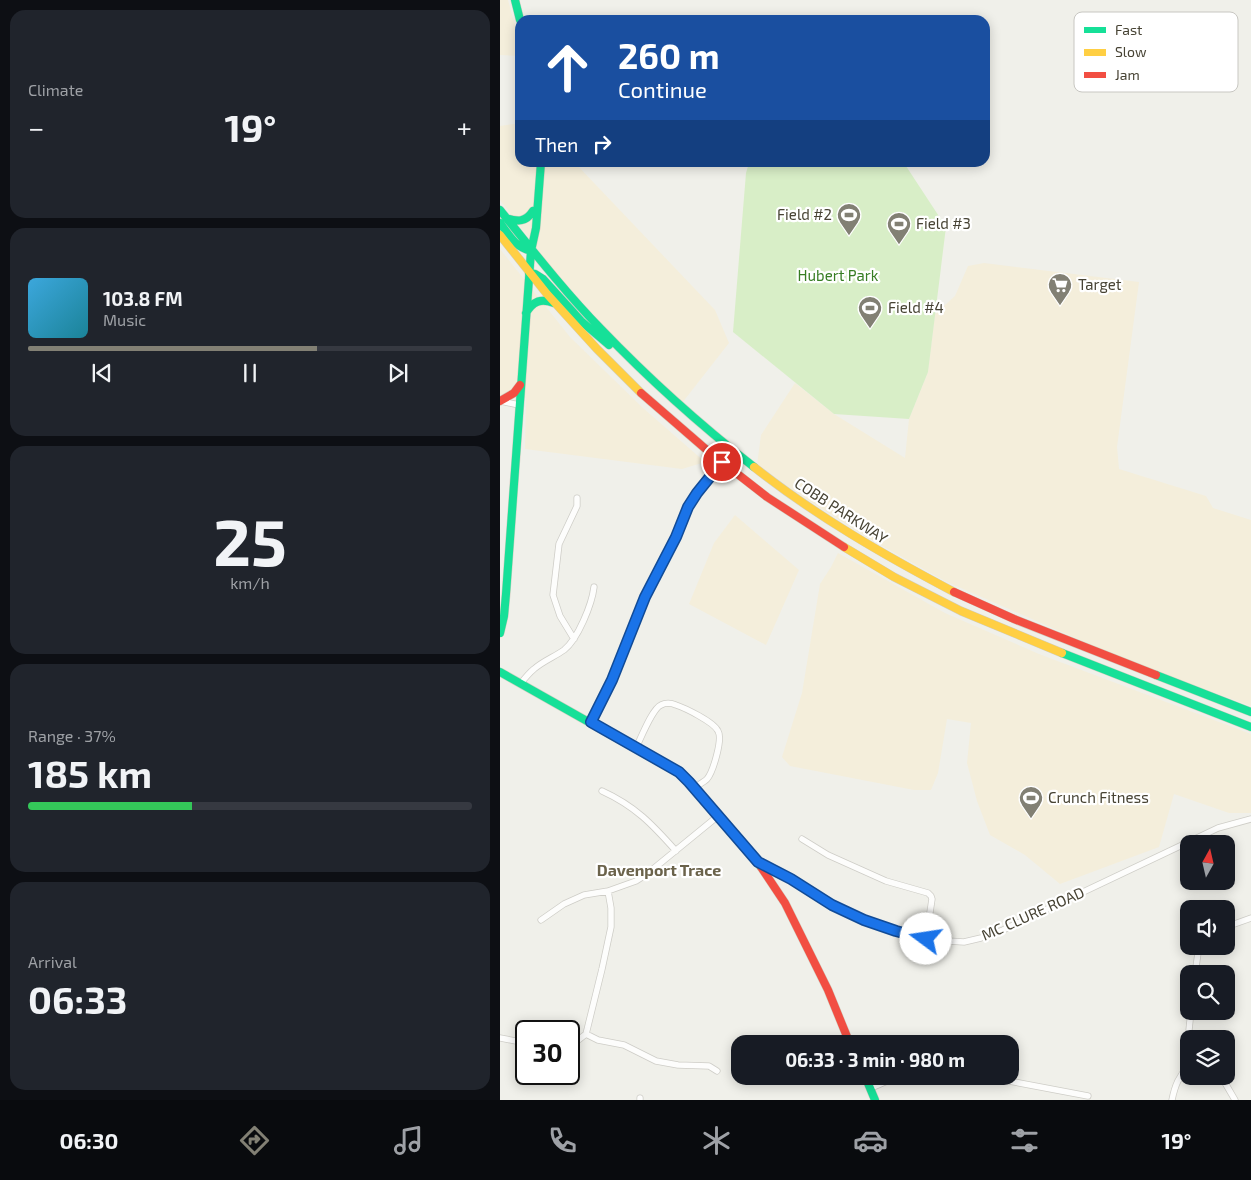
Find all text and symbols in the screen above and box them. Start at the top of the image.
legend [1074,12,1238,92]
text: Fast [1115,21,1142,38]
text: 260 m [618,34,719,76]
icon: ahead [535,35,600,100]
text: Slow [1115,43,1147,60]
text: Jam [1115,66,1140,83]
text: Continue [618,76,707,102]
text: Climate [28,80,83,99]
text: 19° [225,104,276,150]
text: − [28,110,44,144]
text: + [457,110,472,144]
icon: right [588,130,616,158]
text: Then [535,133,578,156]
sports icon: Field #2 [836,202,862,236]
place label: Field #2 [777,205,832,223]
sports icon: Field #3 [886,211,912,245]
place label: Field #3 [916,214,971,232]
park label: Hubert Park [798,266,879,284]
supermarket icon: Target [1047,272,1073,306]
place label: Target [1078,275,1122,293]
text: 103.8 FM [103,287,183,310]
sports icon: Field #4 [857,295,883,329]
place label: Field #4 [888,298,944,316]
text: Music [103,310,146,329]
icon: previous [88,359,116,387]
icon: pause [236,359,264,387]
icon: next [384,359,412,387]
pin [701,441,743,483]
icon: arrive [708,448,736,476]
street label: COBB PARKWAY [792,473,892,547]
text: 25 [213,501,287,579]
text: km/h [230,573,270,592]
text: Range · 37% [28,726,116,745]
text: 185 km [28,750,152,796]
sports icon: Crunch Fitness [1018,785,1044,819]
place label: Crunch Fitness [1048,788,1149,806]
north arrow [1180,835,1235,890]
map controls [1180,835,1235,1085]
district label: Davenport Trace [597,860,721,879]
street label: MC CLURE ROAD [978,882,1087,944]
button: sound [1180,900,1235,955]
position arrow [899,912,951,964]
text: Arrival [28,952,77,971]
button: search [1180,965,1235,1020]
text: 06:33 [28,976,127,1022]
speed limit sign: 30 [515,1020,580,1085]
button: layers [1180,1030,1235,1085]
text: 06:33 · 3 min · 980 m [785,1048,965,1071]
icon: directions [237,1123,272,1158]
icon: music [391,1123,426,1158]
icon: phone [545,1123,580,1158]
icon: climate [699,1123,734,1158]
icon: car [853,1123,888,1158]
icon: filters [1007,1123,1042,1158]
text: 06:30 [60,1127,118,1153]
text: 19° [1161,1127,1191,1153]

